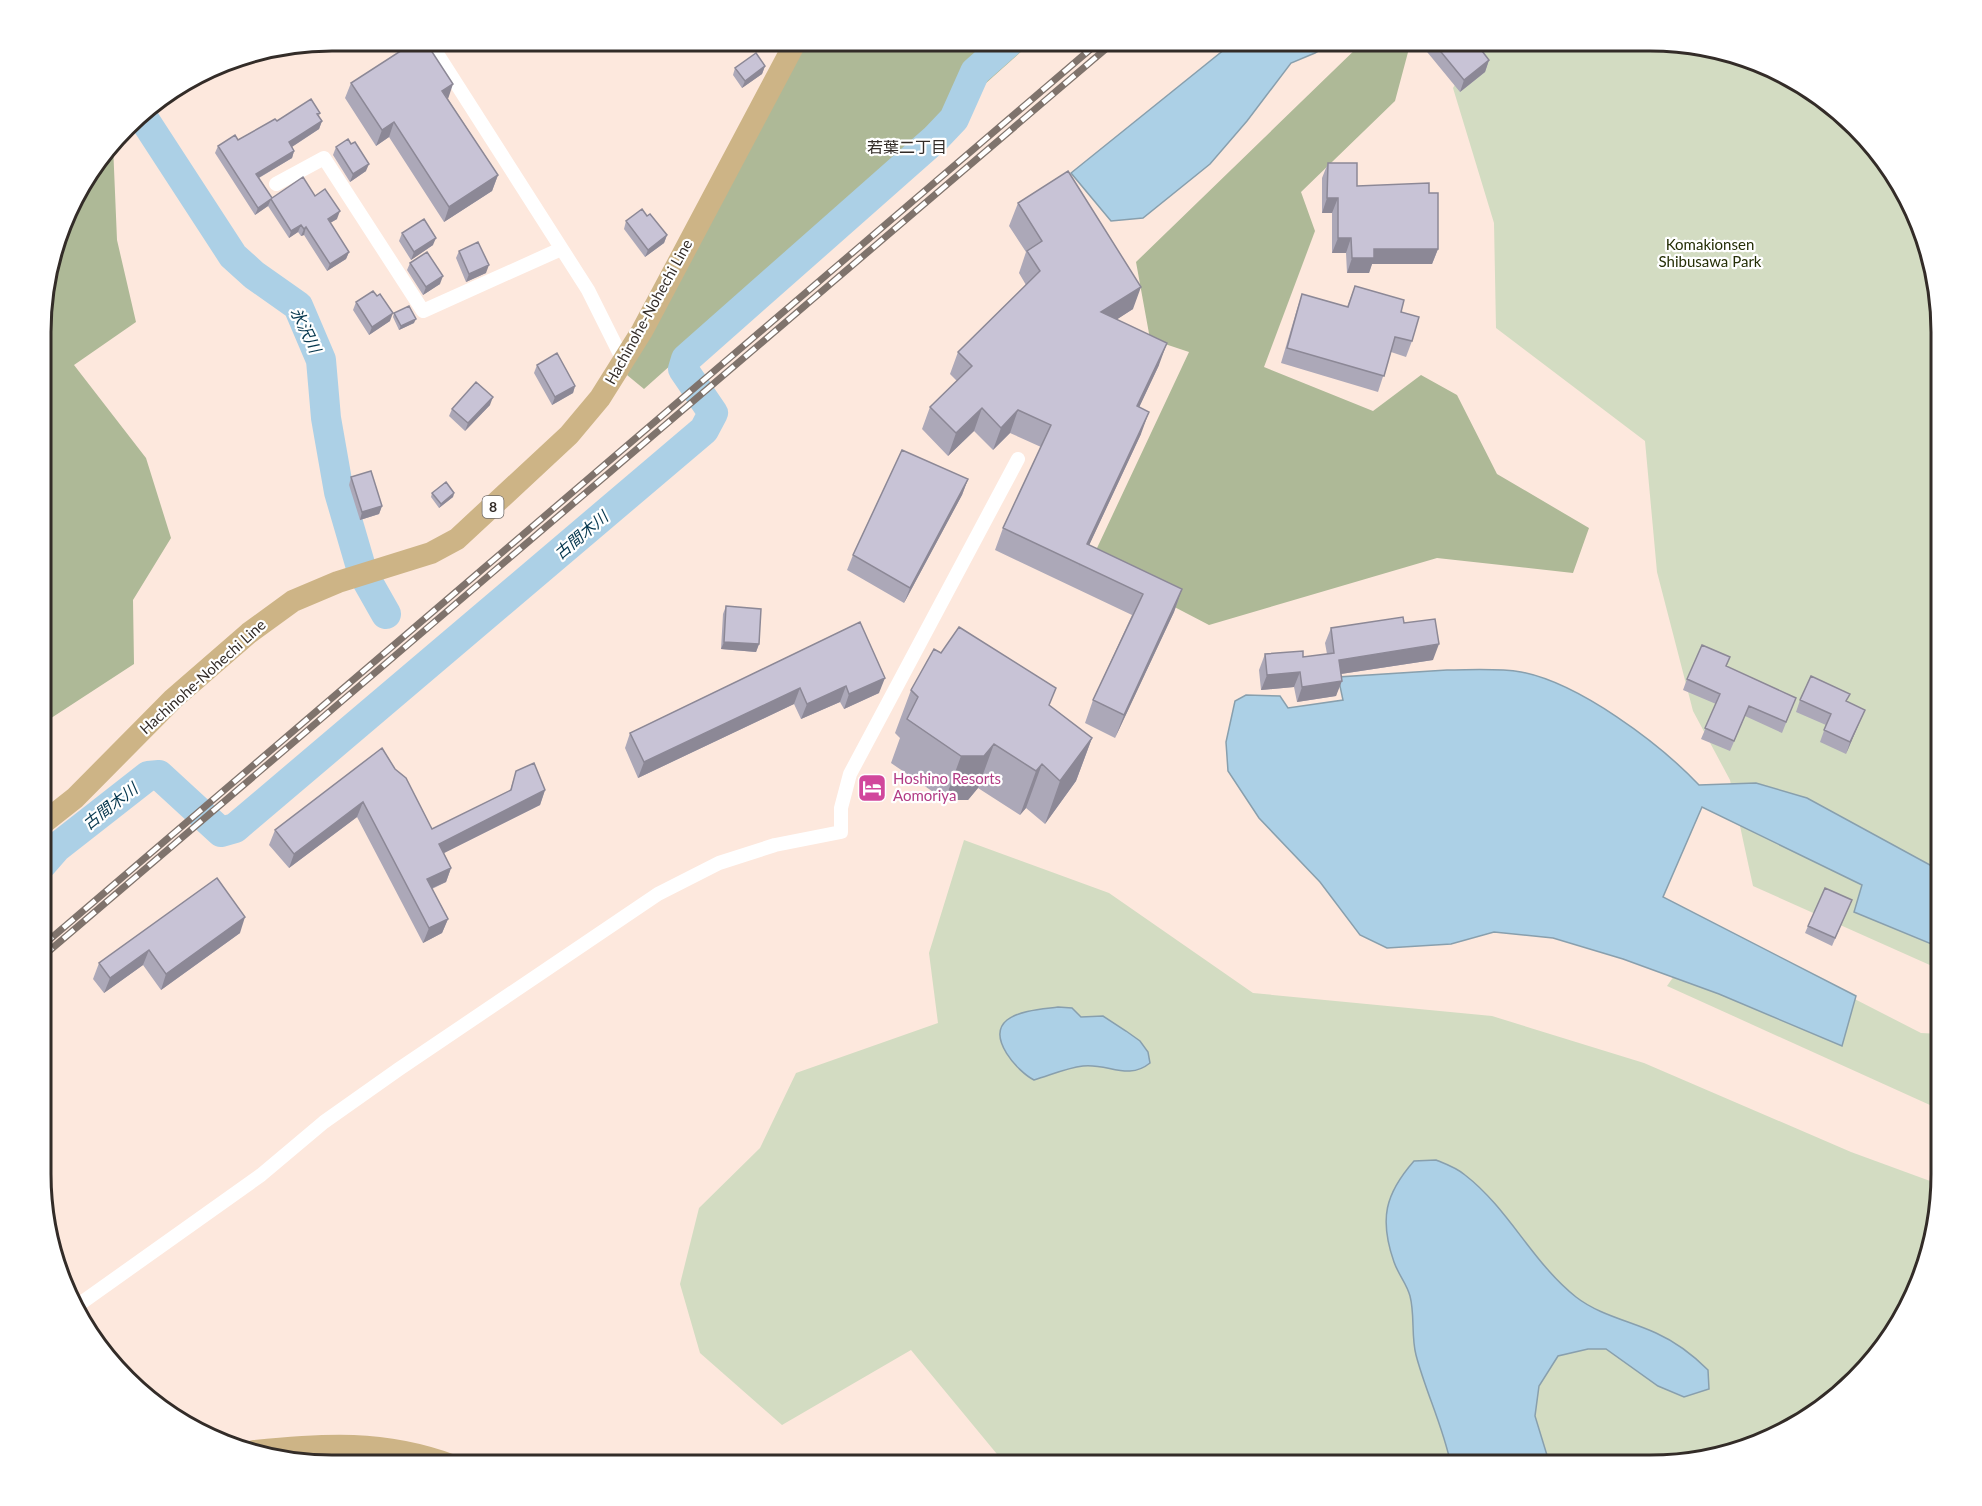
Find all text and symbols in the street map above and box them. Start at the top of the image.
district label: 若葉二丁目 [867,137,947,156]
park label: Komakionsen Shibusawa Park [1659,235,1762,270]
street label: Hachinohe-Nohechi Line [601,236,696,387]
water label: 氷沢川 [287,304,326,357]
road number: 8 [482,496,504,518]
water label: 古間木川 [550,505,613,562]
street label: Hachinohe-Nohechi Line [136,615,269,738]
place label: Hoshino Resorts Aomoriya [893,769,1001,804]
hotel icon: Hoshino Resorts Aomoriya [856,772,888,804]
water label: 古間木川 [79,777,142,833]

